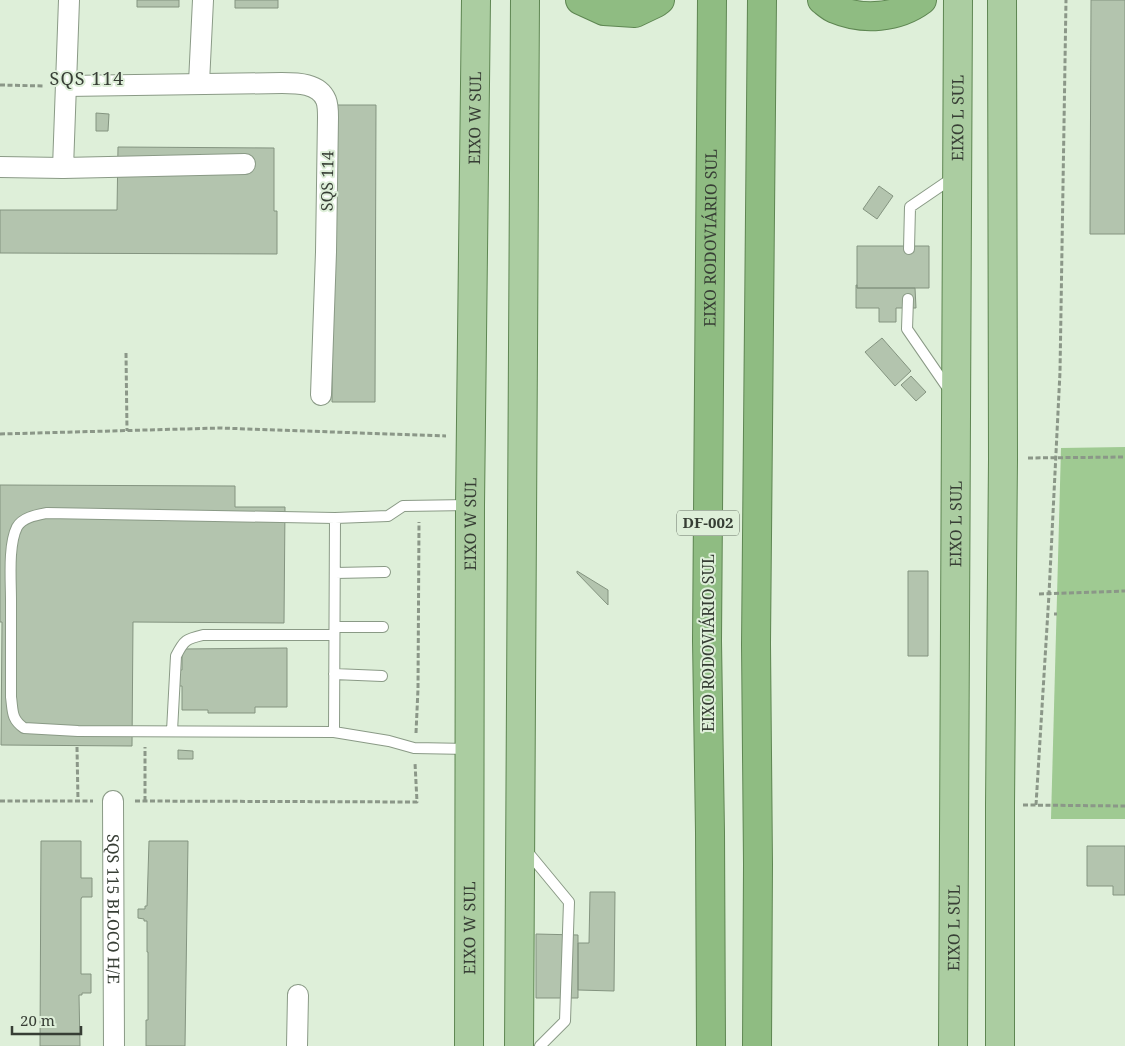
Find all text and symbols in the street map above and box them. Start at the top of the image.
district label: SQS 114 [50,66,124,90]
street label: EIXO W SUL [463,71,486,165]
street label: EIXO L SUL [946,75,969,161]
street label: EIXO RODOVIÁRIO SUL [698,149,722,327]
street label: SQS 114 [315,151,339,211]
street label: EIXO W SUL [459,477,481,571]
street label: EIXO L SUL [944,481,967,567]
road number: DF-002 [677,510,739,536]
street label: EIXO RODOVIÁRIO SUL [697,554,719,732]
street label: SQS 115 BLOCO H/E [102,834,125,984]
street label: EIXO W SUL [458,881,480,975]
street label: EIXO L SUL [942,885,965,971]
scale bar [12,1004,81,1036]
text: 20 m [20,1010,55,1030]

